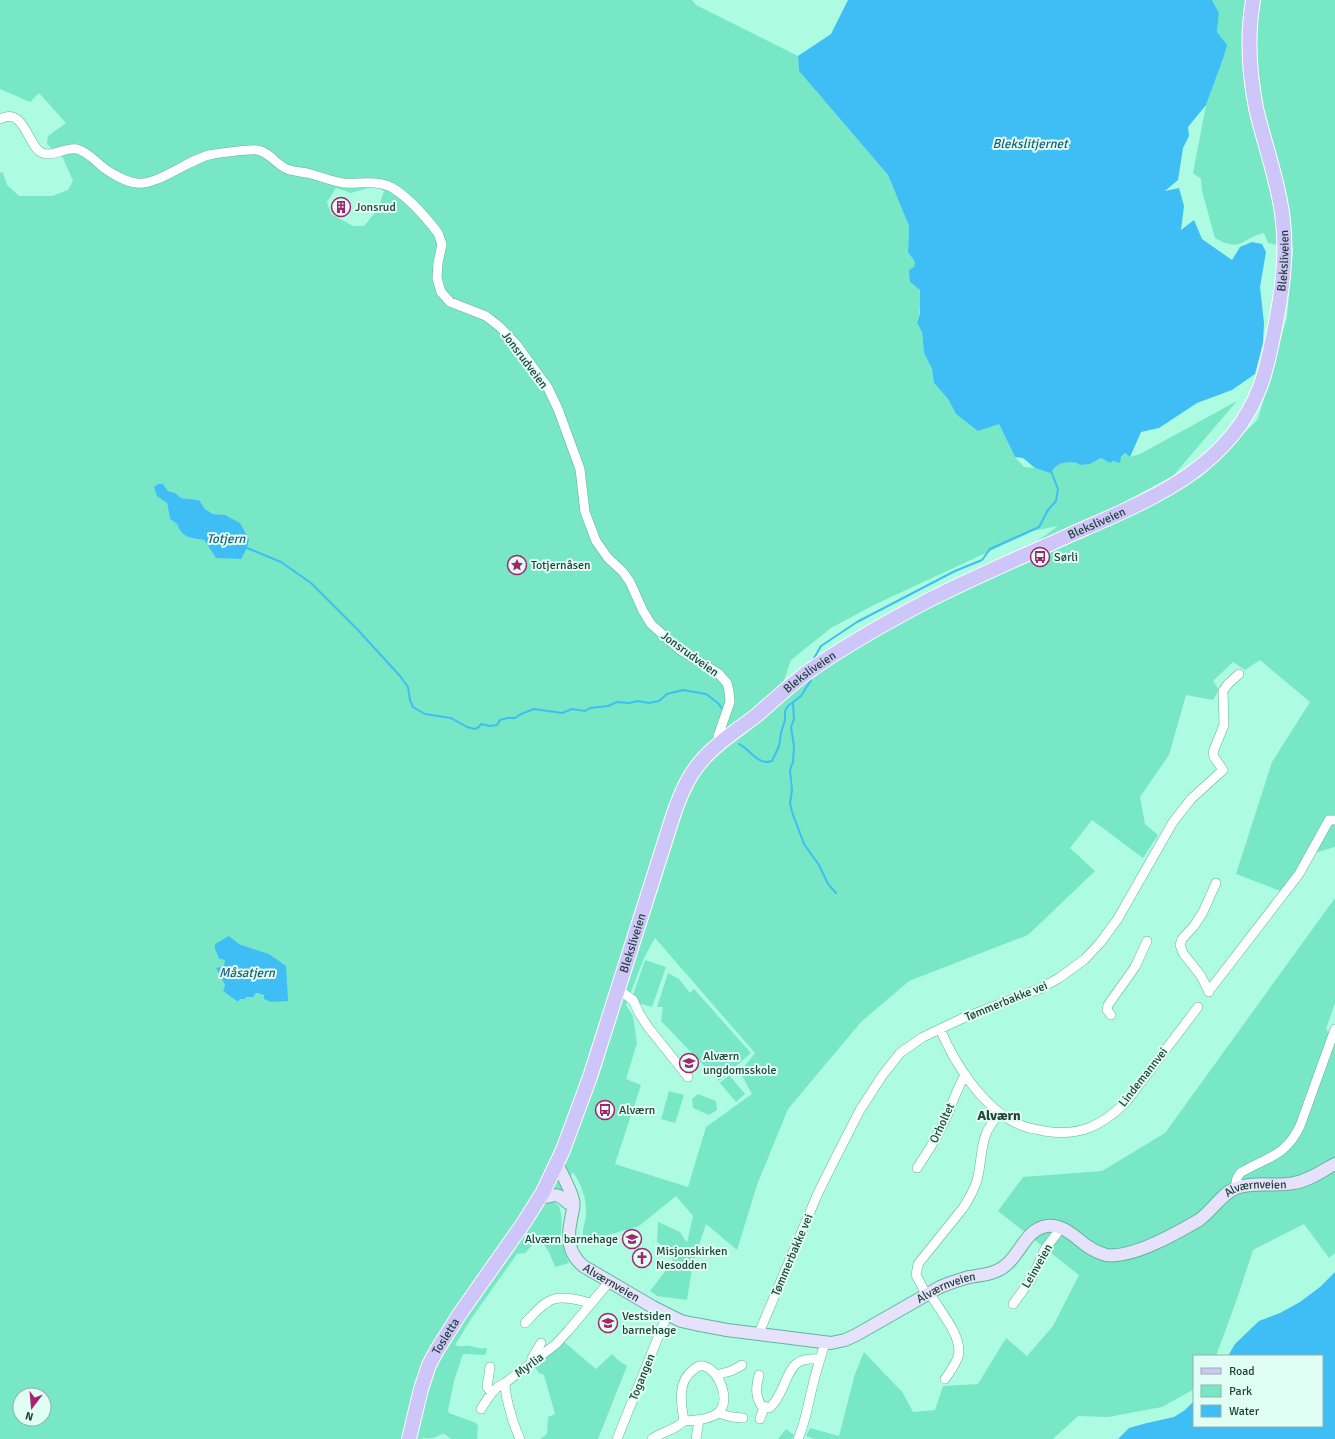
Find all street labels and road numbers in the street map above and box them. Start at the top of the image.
street label: Bleksliveien [1274,229,1292,292]
street label: Jonsrudveien [498,329,551,392]
street label: Bleksliveien [1066,504,1128,543]
street label: Jonsrudveien [658,628,722,680]
street label: Bleksliveien [780,648,839,697]
street label: Bleksliveien [617,911,650,975]
street label: Tømmerbakke vei [963,978,1050,1025]
street label: Lindemannvei [1116,1045,1171,1110]
street label: Orholtet [927,1101,958,1146]
street label: Alværnveien [1221,1177,1287,1201]
street label: Tømmerbakke vei [768,1212,817,1299]
street label: Leinveien [1019,1241,1056,1291]
street label: Alværnveien [580,1261,642,1306]
street label: Alværnveien [914,1269,977,1307]
street label: Tosletta [429,1315,463,1357]
street label: Myrlia [512,1350,547,1381]
street label: Togangen [626,1352,659,1403]

